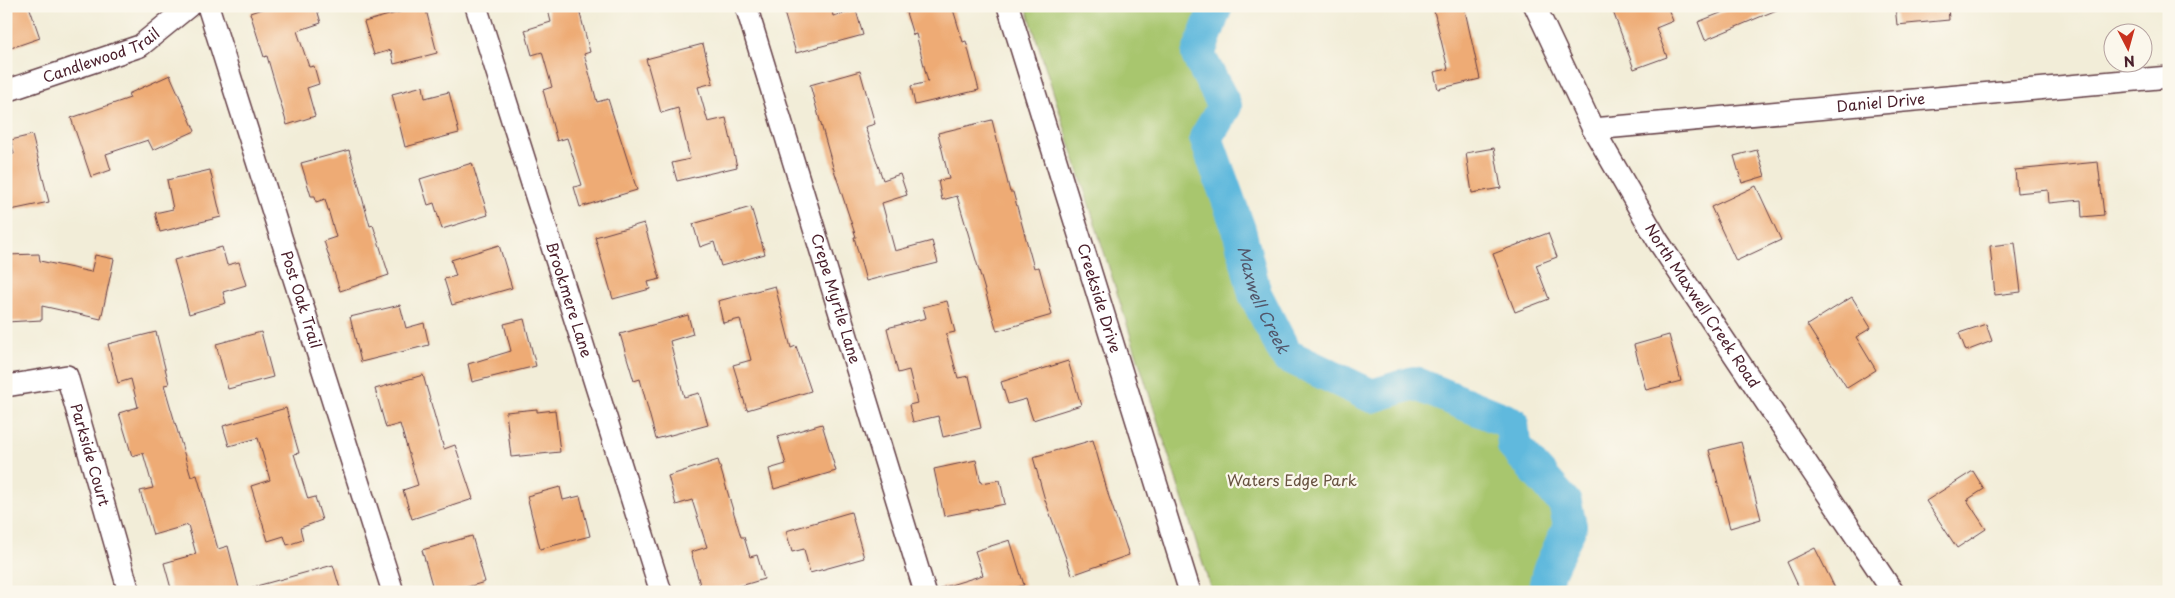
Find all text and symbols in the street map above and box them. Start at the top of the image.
street label: Candlewood Trail [39,21,164,88]
north arrow [2102,22,2152,72]
text: N [2123,50,2136,72]
street label: Daniel Drive [1835,86,1926,117]
street label: North Maxwell Creek Road [1640,219,1766,392]
street label: Crepe Myrtle Lane [806,230,868,366]
street label: Brookmere Lane [541,238,599,360]
street label: Creekside Drive [1072,240,1128,355]
water label: Maxwell Creek [1232,243,1297,358]
street label: Post Oak Trail [276,247,328,351]
street label: Parkside Court [65,401,117,509]
park label: Waters Edge Park [1227,468,1357,491]

